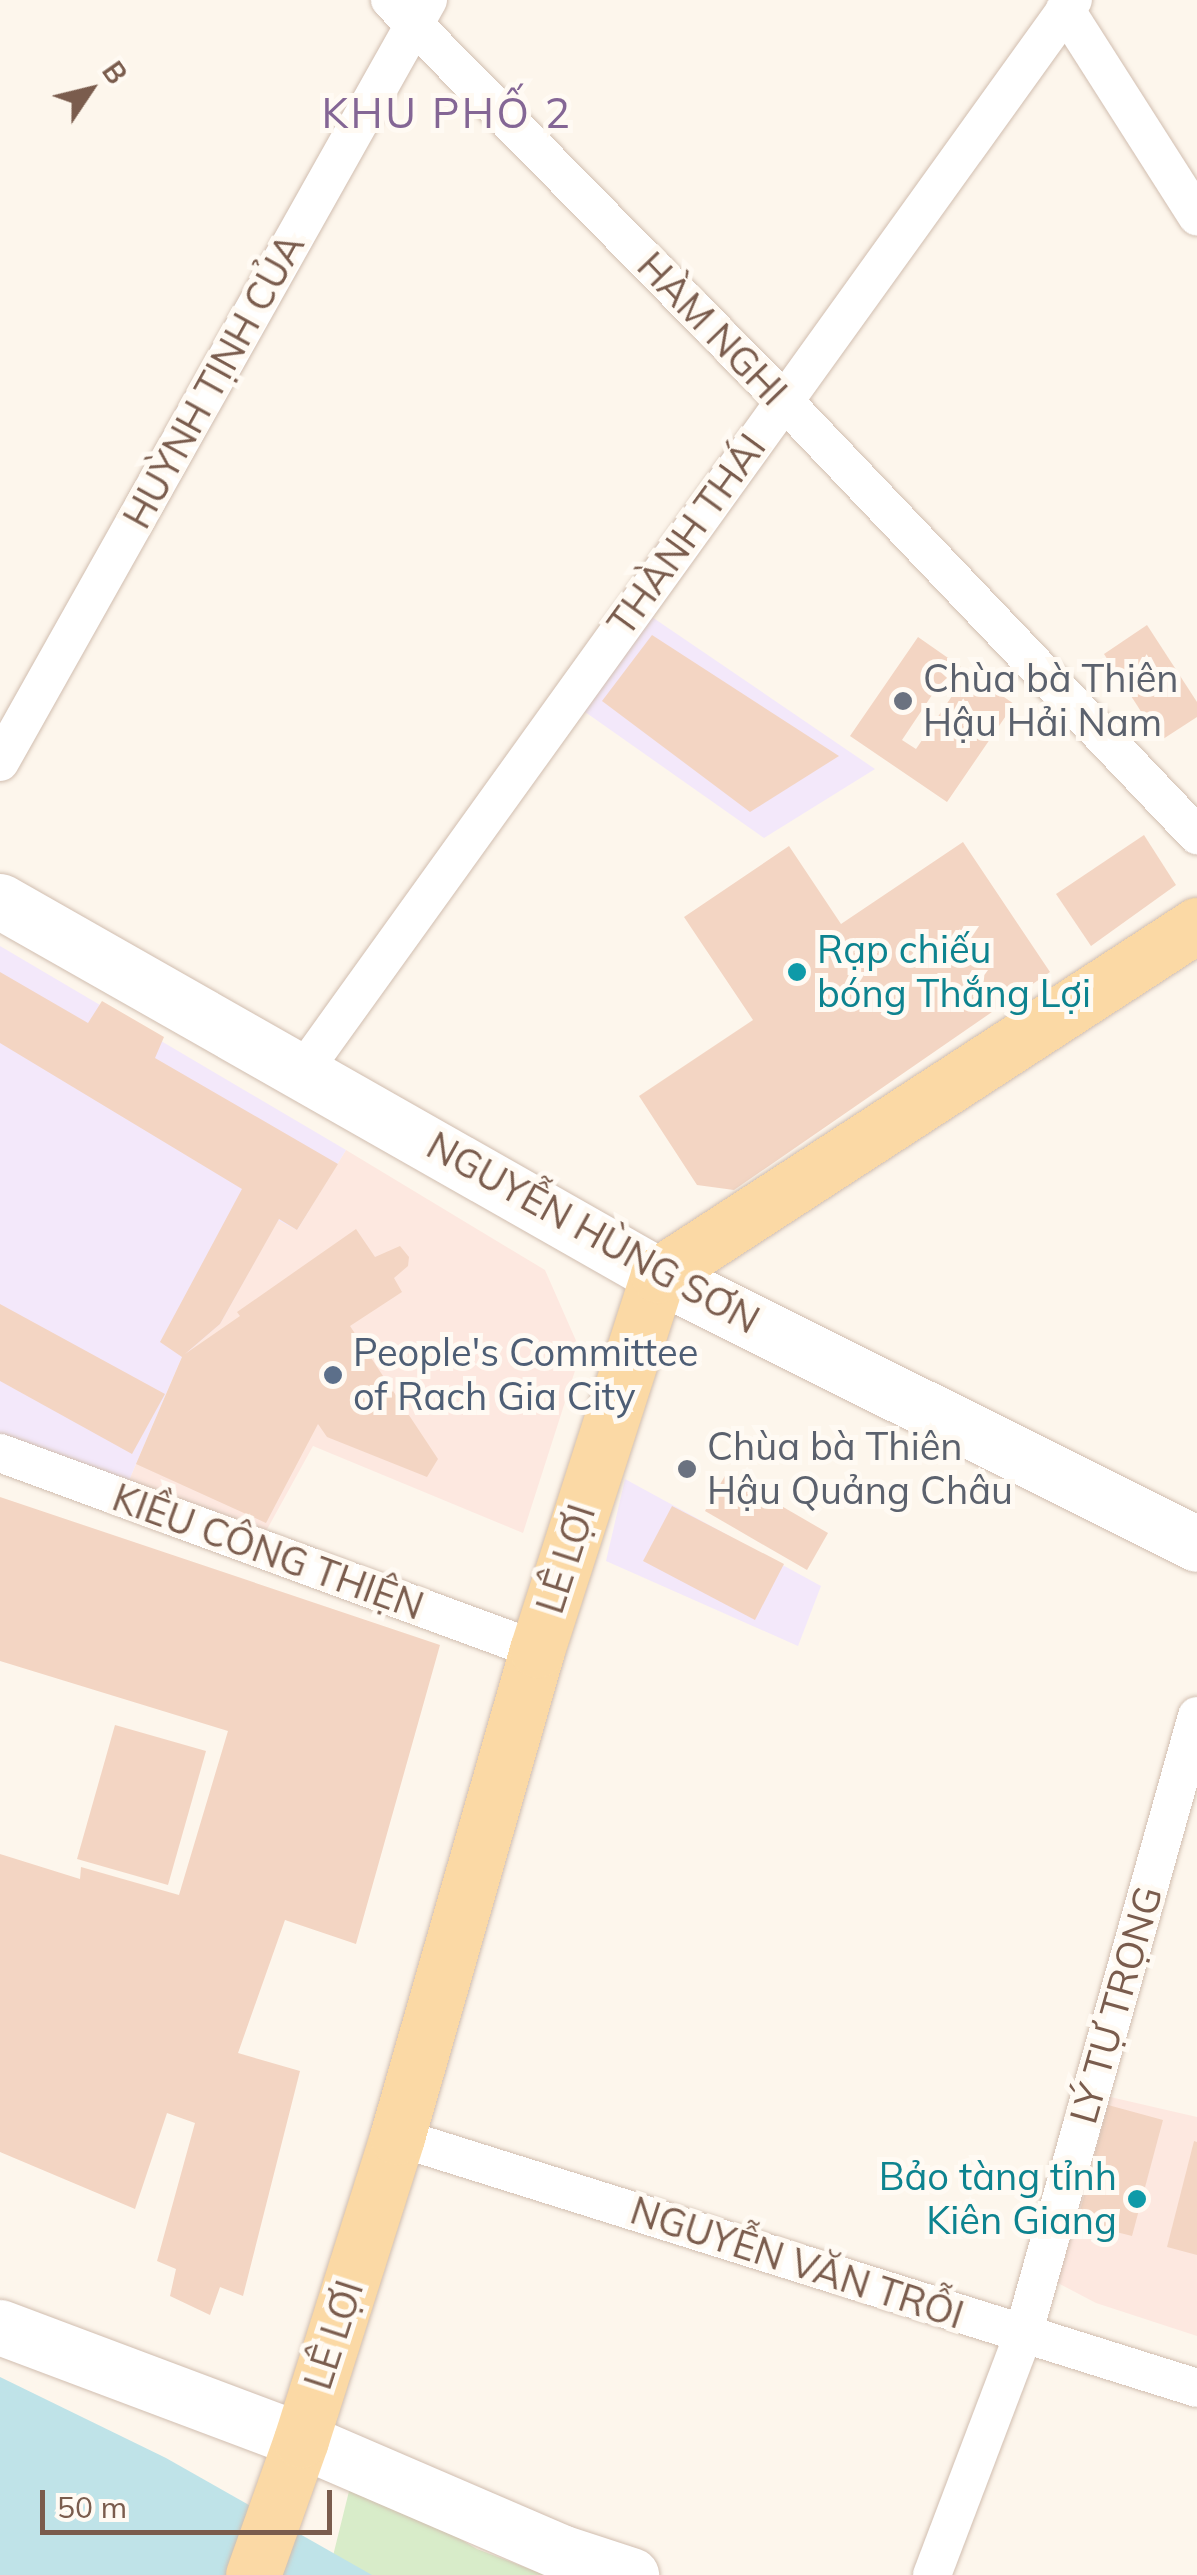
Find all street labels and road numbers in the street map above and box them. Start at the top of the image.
street label: HUỲNH TỊNH CỦA [114,226,314,536]
street label: HÀM NGHI [628,243,796,415]
street label: THÀNH THÁI [599,426,775,644]
street label: NGUYỄN HÙNG SƠN [419,1123,767,1343]
street label: KIỀU CÔNG THIỆN [106,1475,430,1629]
street label: LÊ LỢI [527,1499,605,1619]
street label: LÝ TỰ TRỌNG [1060,1881,1172,2129]
street label: NGUYỄN VĂN TRỖI [625,2188,969,2338]
street label: LÊ LỢI [295,2275,373,2395]

